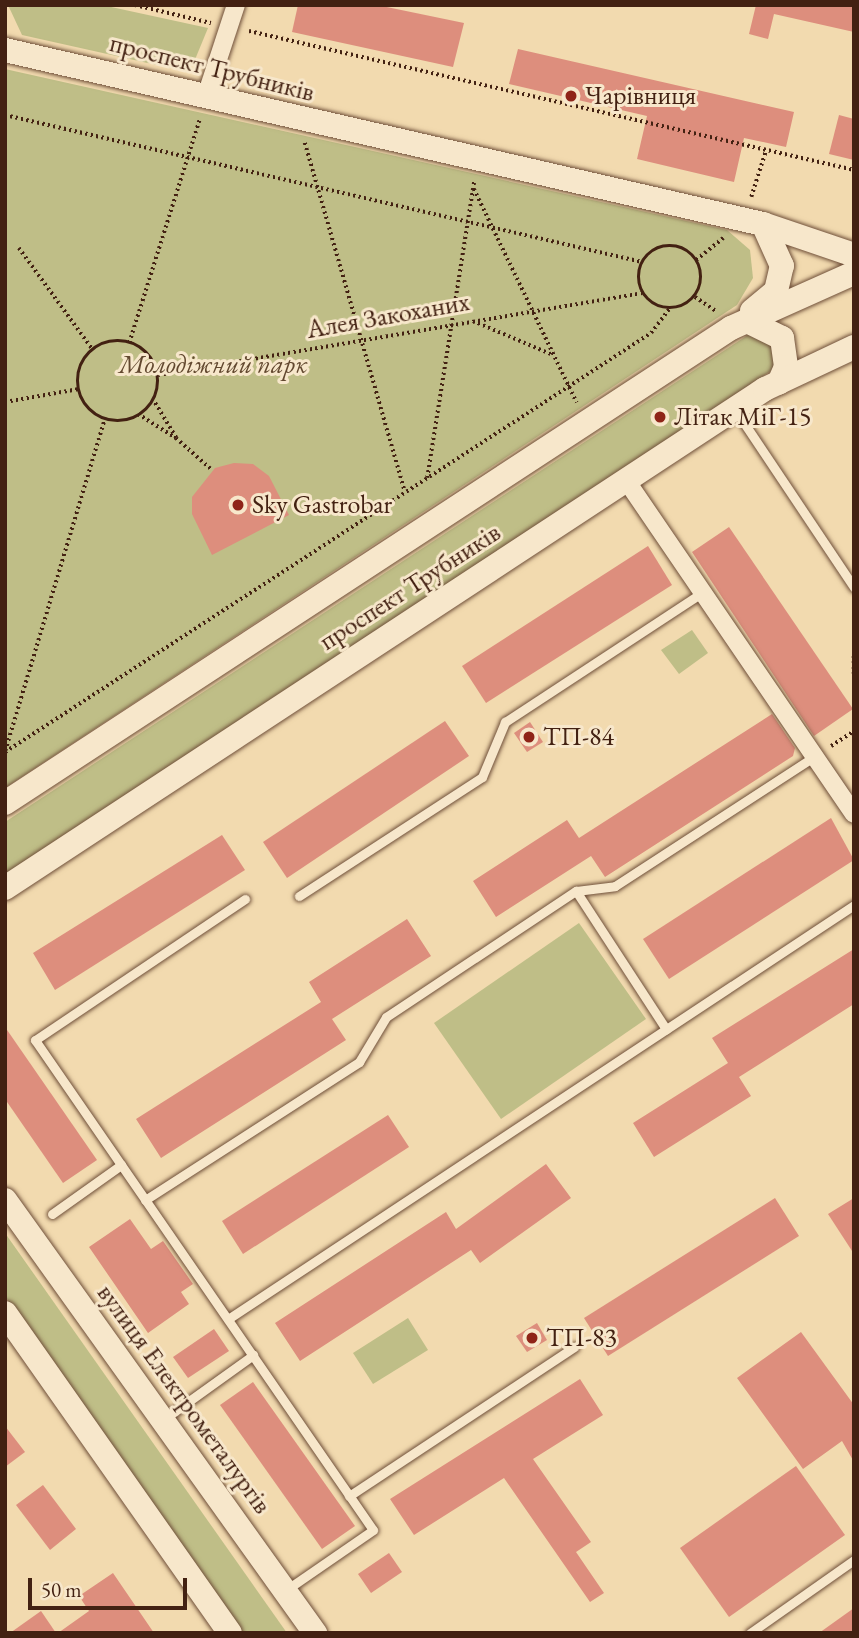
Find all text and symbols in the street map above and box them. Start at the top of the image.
street label: проспект Трубників [107,28,317,108]
place label: Чарівниця [585,80,696,112]
marker: Чарівниця [563,88,579,104]
street label: Алея Закоханих [304,286,472,346]
park label: Молодіжний парк [119,349,307,381]
place label: Літак МіГ-15 [674,401,812,433]
marker: Літак МіГ-15 [652,409,668,425]
place label: Sky Gastrobar [252,489,392,521]
marker: Sky Gastrobar [230,497,246,513]
street label: проспект Трубників [314,517,506,657]
place label: ТП-84 [543,721,614,753]
marker: ТП-84 [521,729,537,745]
street label: вулиця Електрометалургів [90,1278,278,1520]
place label: ТП-83 [546,1322,617,1354]
marker: ТП-83 [524,1330,540,1346]
scale bar [32,1564,191,1608]
text: 50 m [41,1576,82,1603]

